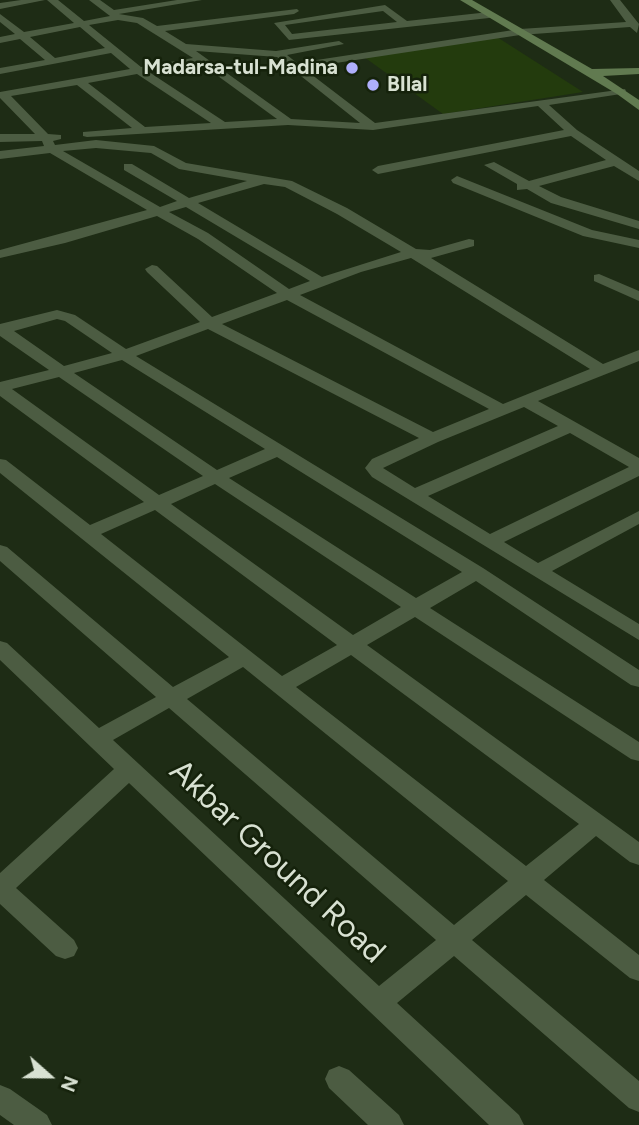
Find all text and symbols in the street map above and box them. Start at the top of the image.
place label: Madarsa-tul-Madina [143,55,338,81]
marker: Madarsa-tul-Madina [344,60,360,76]
place label: BIlal [387,72,427,98]
marker: BIlal [365,77,381,93]
street label: Akbar Ground Road [161,752,393,972]
north arrow [14,1041,84,1111]
text: N [56,1073,82,1095]

